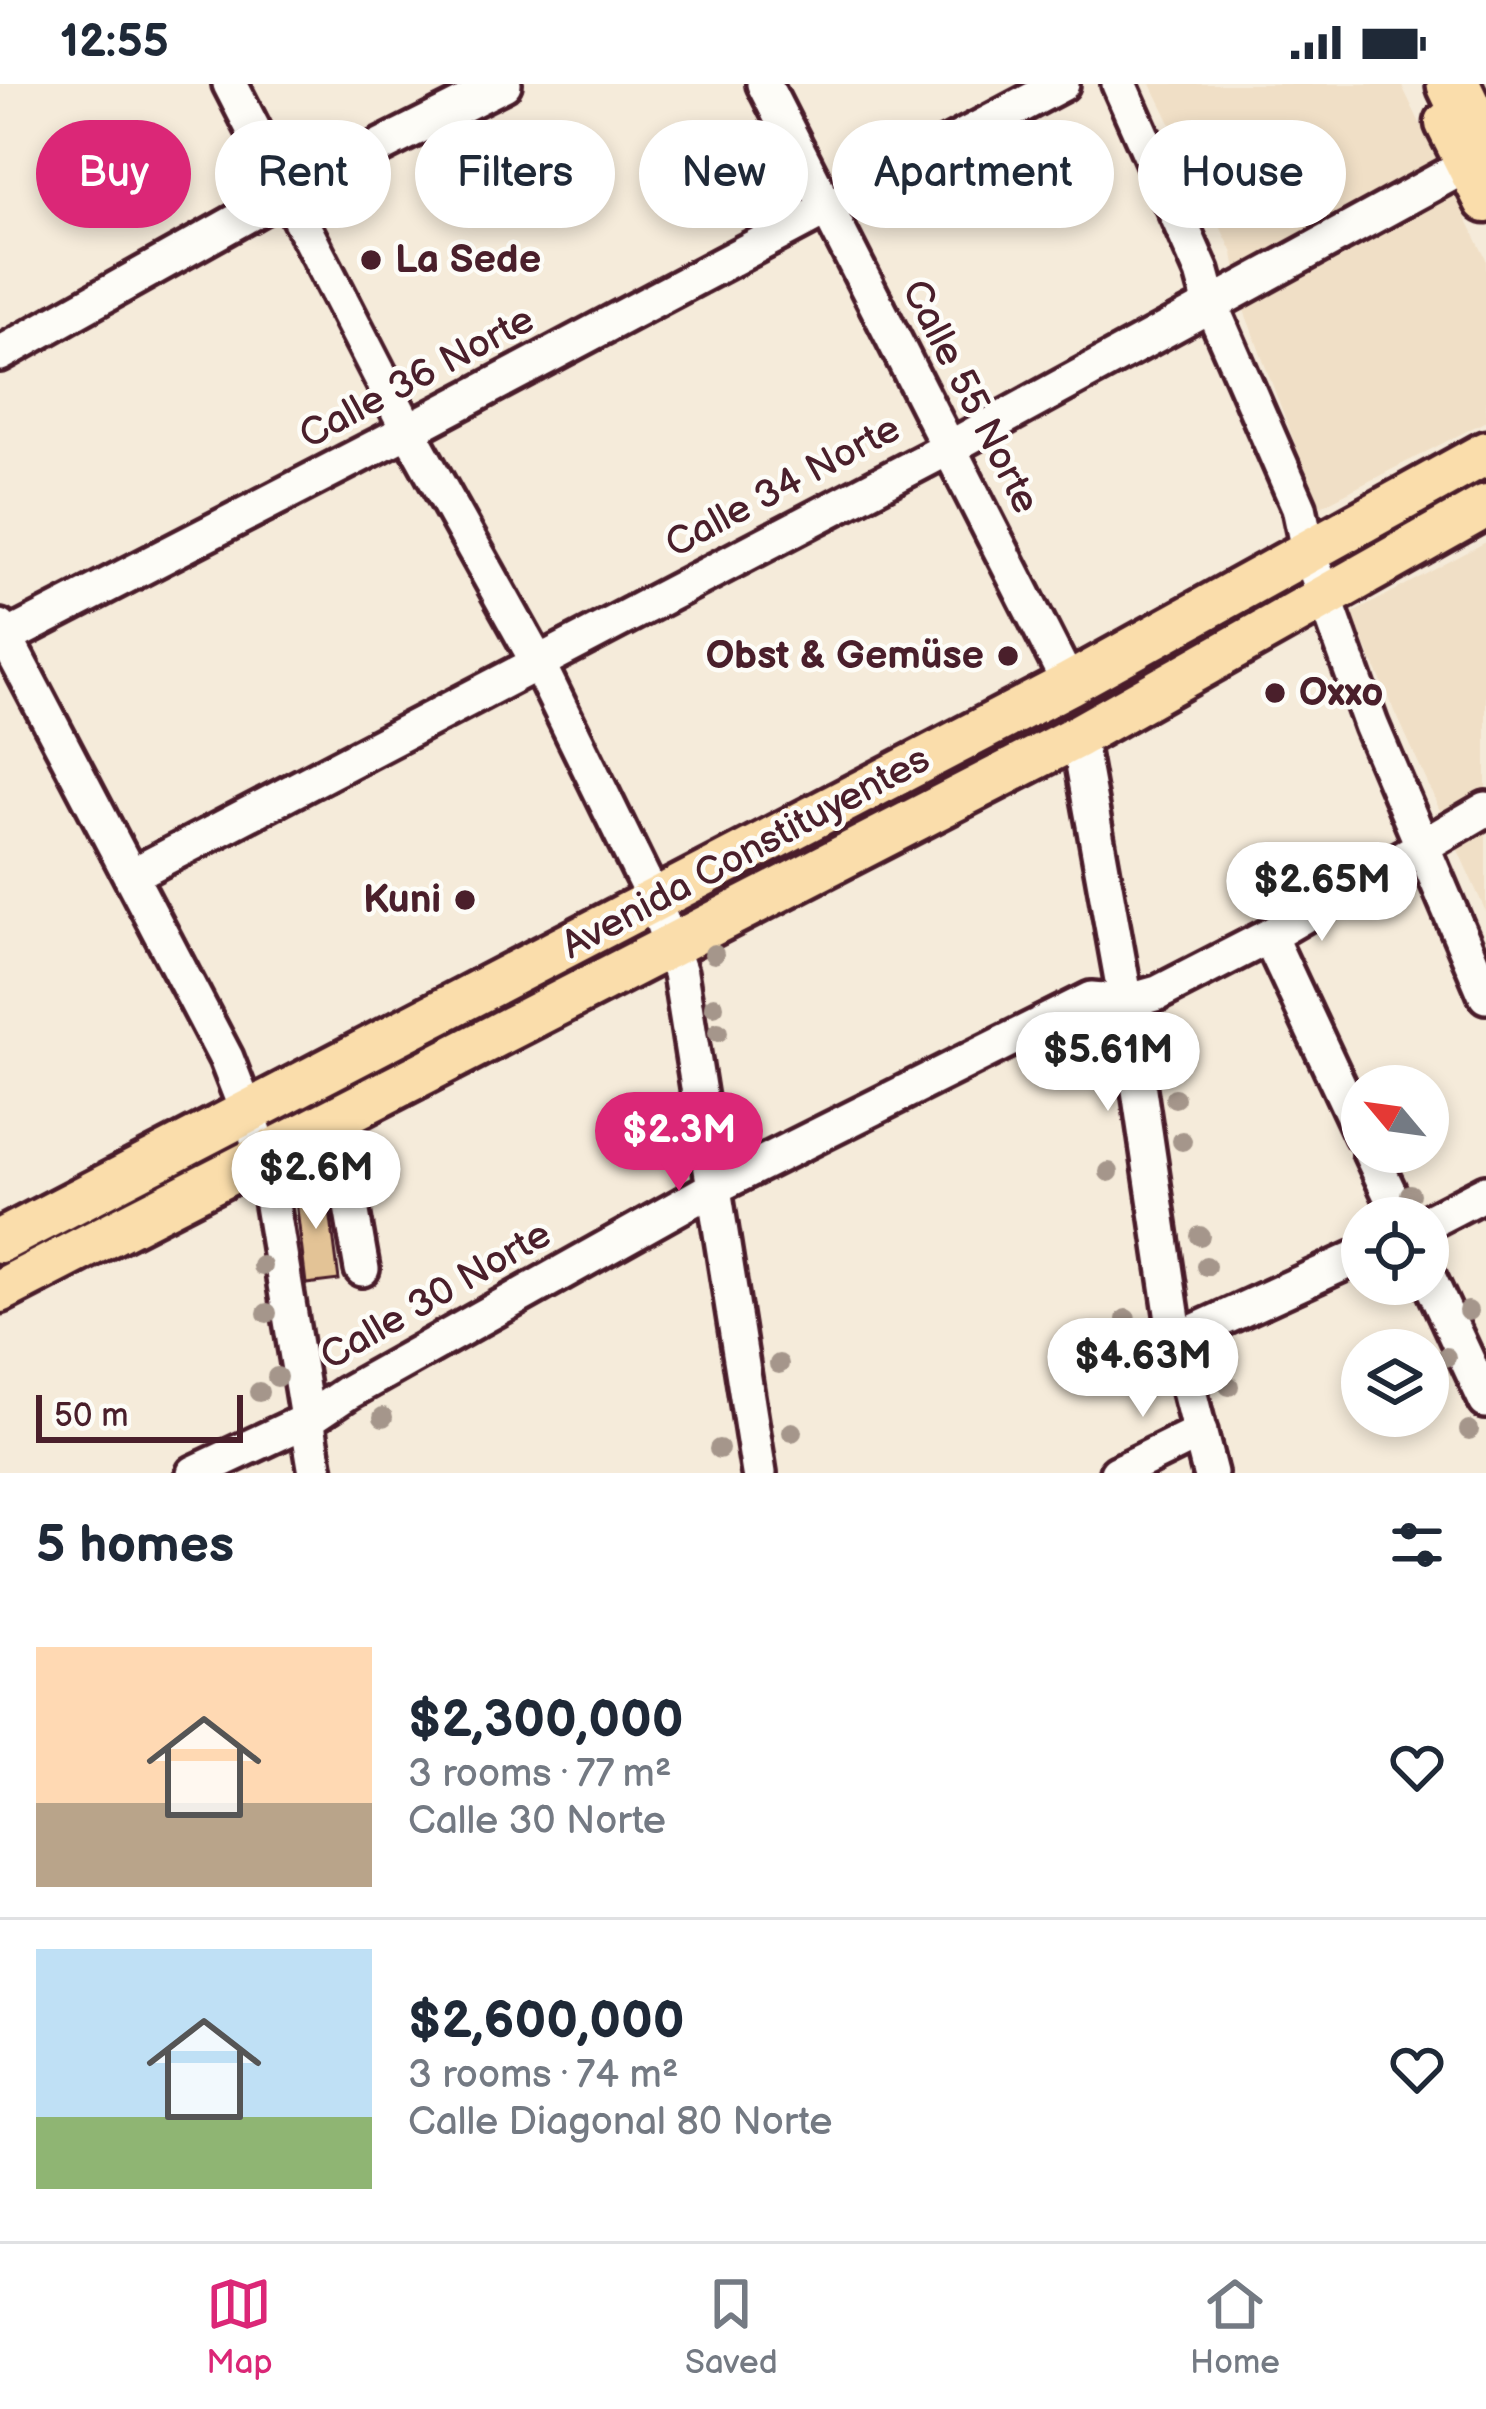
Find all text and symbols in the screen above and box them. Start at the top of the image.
text: 12:55 [60,15,169,70]
chip: Buy [36,120,191,228]
chip: Rent [215,120,391,228]
chip: Filters [415,120,615,228]
chip: New [639,120,808,228]
chip: Apartment [832,120,1114,228]
chip: House [1138,120,1346,228]
place label: La Sede [395,237,541,284]
marker: La Sede [358,247,384,273]
street label: Calle 55 Norte [891,272,1049,522]
street label: Calle 36 Norte [292,296,542,460]
street label: Calle 34 Norte [658,405,908,569]
place label: Obst & Gemüse [706,633,984,680]
marker: Obst & Gemüse [995,643,1021,669]
place label: Oxxo [1299,670,1384,717]
marker: Oxxo [1262,680,1288,706]
street label: Avenida Constituyentes [554,736,938,970]
pin: $2.65M [1224,842,1420,944]
text: $2.65M [1253,857,1391,904]
place label: Kuni [363,877,441,924]
marker: Kuni [452,887,478,913]
pin: $5.61M [1010,1012,1206,1114]
text: $5.61M [1043,1027,1173,1074]
north arrow [1341,1065,1449,1173]
map controls [1341,1065,1449,1437]
pin: $2.3M [595,1092,763,1194]
text: $2.3M [622,1107,736,1154]
pin: $2.6M [232,1130,400,1232]
text: $2.6M [259,1145,373,1192]
button: locate [1341,1197,1449,1305]
street label: Calle 30 Norte [313,1211,559,1381]
pin: $4.63M [1045,1318,1241,1420]
button: layers [1341,1329,1449,1437]
text: $4.63M [1074,1333,1212,1380]
scale bar [36,1389,243,1442]
text: 50 m [54,1396,129,1436]
icon: filters [1384,1512,1450,1578]
text: 5 homes [36,1515,234,1576]
text: $2,300,000 [408,1690,683,1751]
icon: home [132,1695,276,1839]
icon: heart [1384,1734,1450,1800]
text: 3 rooms · 77 m² [408,1751,672,1798]
text: Calle 30 Norte [408,1798,666,1845]
text: $2,600,000 [408,1991,685,2052]
icon: home [132,1997,276,2141]
icon: heart [1384,2036,1450,2102]
text: 3 rooms · 74 m² [408,2052,679,2099]
text: Calle Diagonal 80 Norte [408,2099,832,2146]
tab: Map [206,2271,273,2383]
tab: Saved [685,2271,778,2383]
tab: Home [1190,2271,1280,2383]

